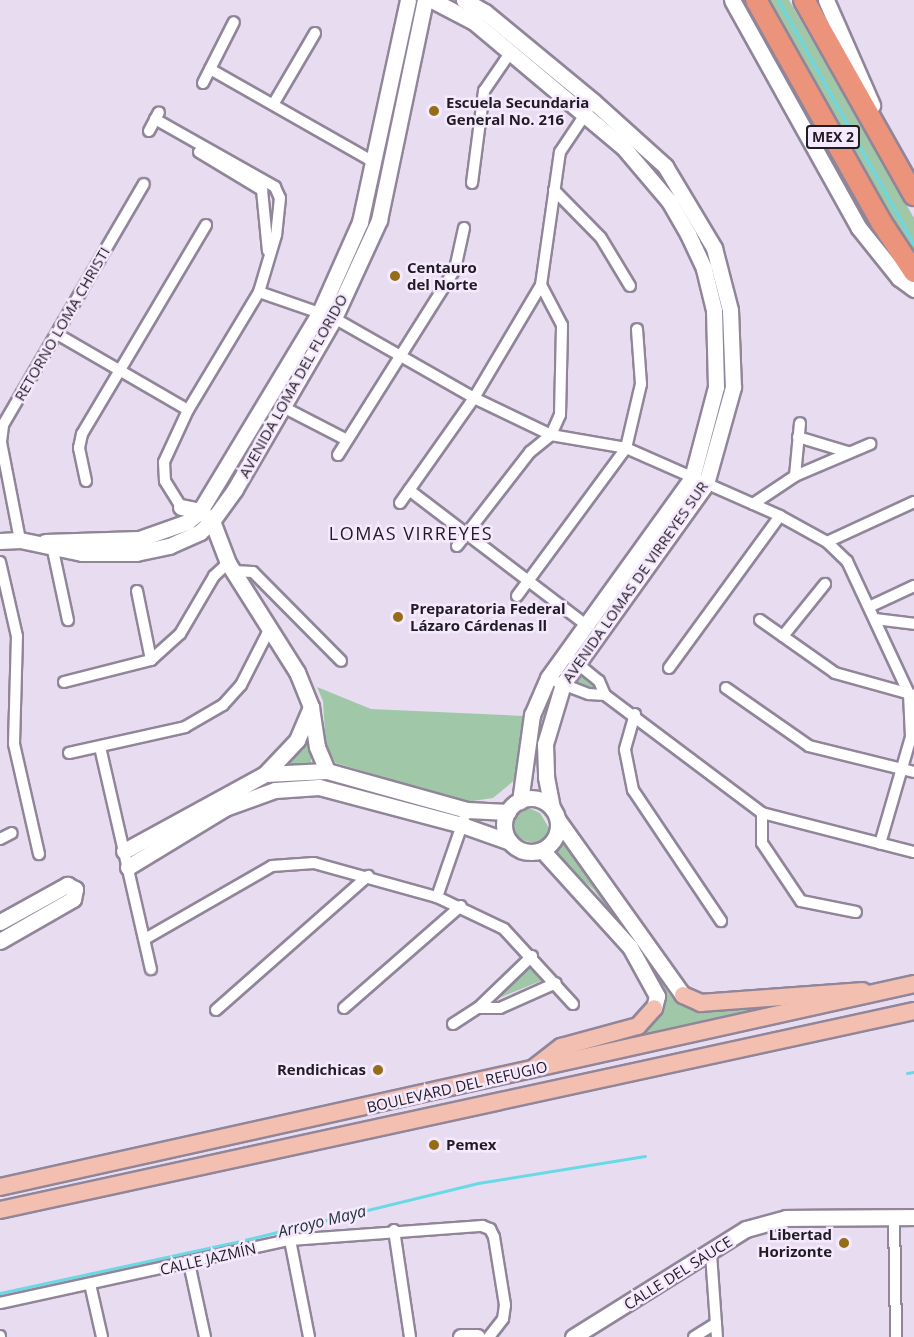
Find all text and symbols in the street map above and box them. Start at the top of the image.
place label: Escuela Secundaria General No. 216 [446,93,589,128]
marker: Escuela Secundaria General No. 216 [427,104,441,118]
road number: MEX 2 [804,126,862,148]
street label: RETORNO LOMA CHRISTI [11,244,113,404]
place label: Centauro del Norte [407,258,477,293]
marker: Centauro del Norte [388,269,402,283]
street label: AVENIDA LOMA DEL FLORIDO [235,291,351,481]
street label: AVENIDA LOMAS DE VIRREYES SUR [558,478,712,686]
district label: LOMAS VIRREYES [329,522,493,544]
place label: Preparatoria Federal Lázaro Cárdenas ll [410,599,566,634]
marker: Preparatoria Federal Lázaro Cárdenas ll [391,610,405,624]
street label: BOULEVARD DEL REFUGIO [365,1057,549,1117]
place label: Rendichicas [277,1061,366,1079]
marker: Rendichicas [371,1063,385,1077]
place label: Pemex [446,1136,497,1154]
marker: Pemex [427,1138,441,1152]
water label: Arroyo Maya [276,1201,368,1241]
place label: Libertad Horizonte [758,1225,832,1260]
street label: CALLE DEL SAUCE [621,1232,735,1314]
marker: Libertad Horizonte [837,1236,851,1250]
street label: CALLE JAZMÍN [158,1239,258,1279]

